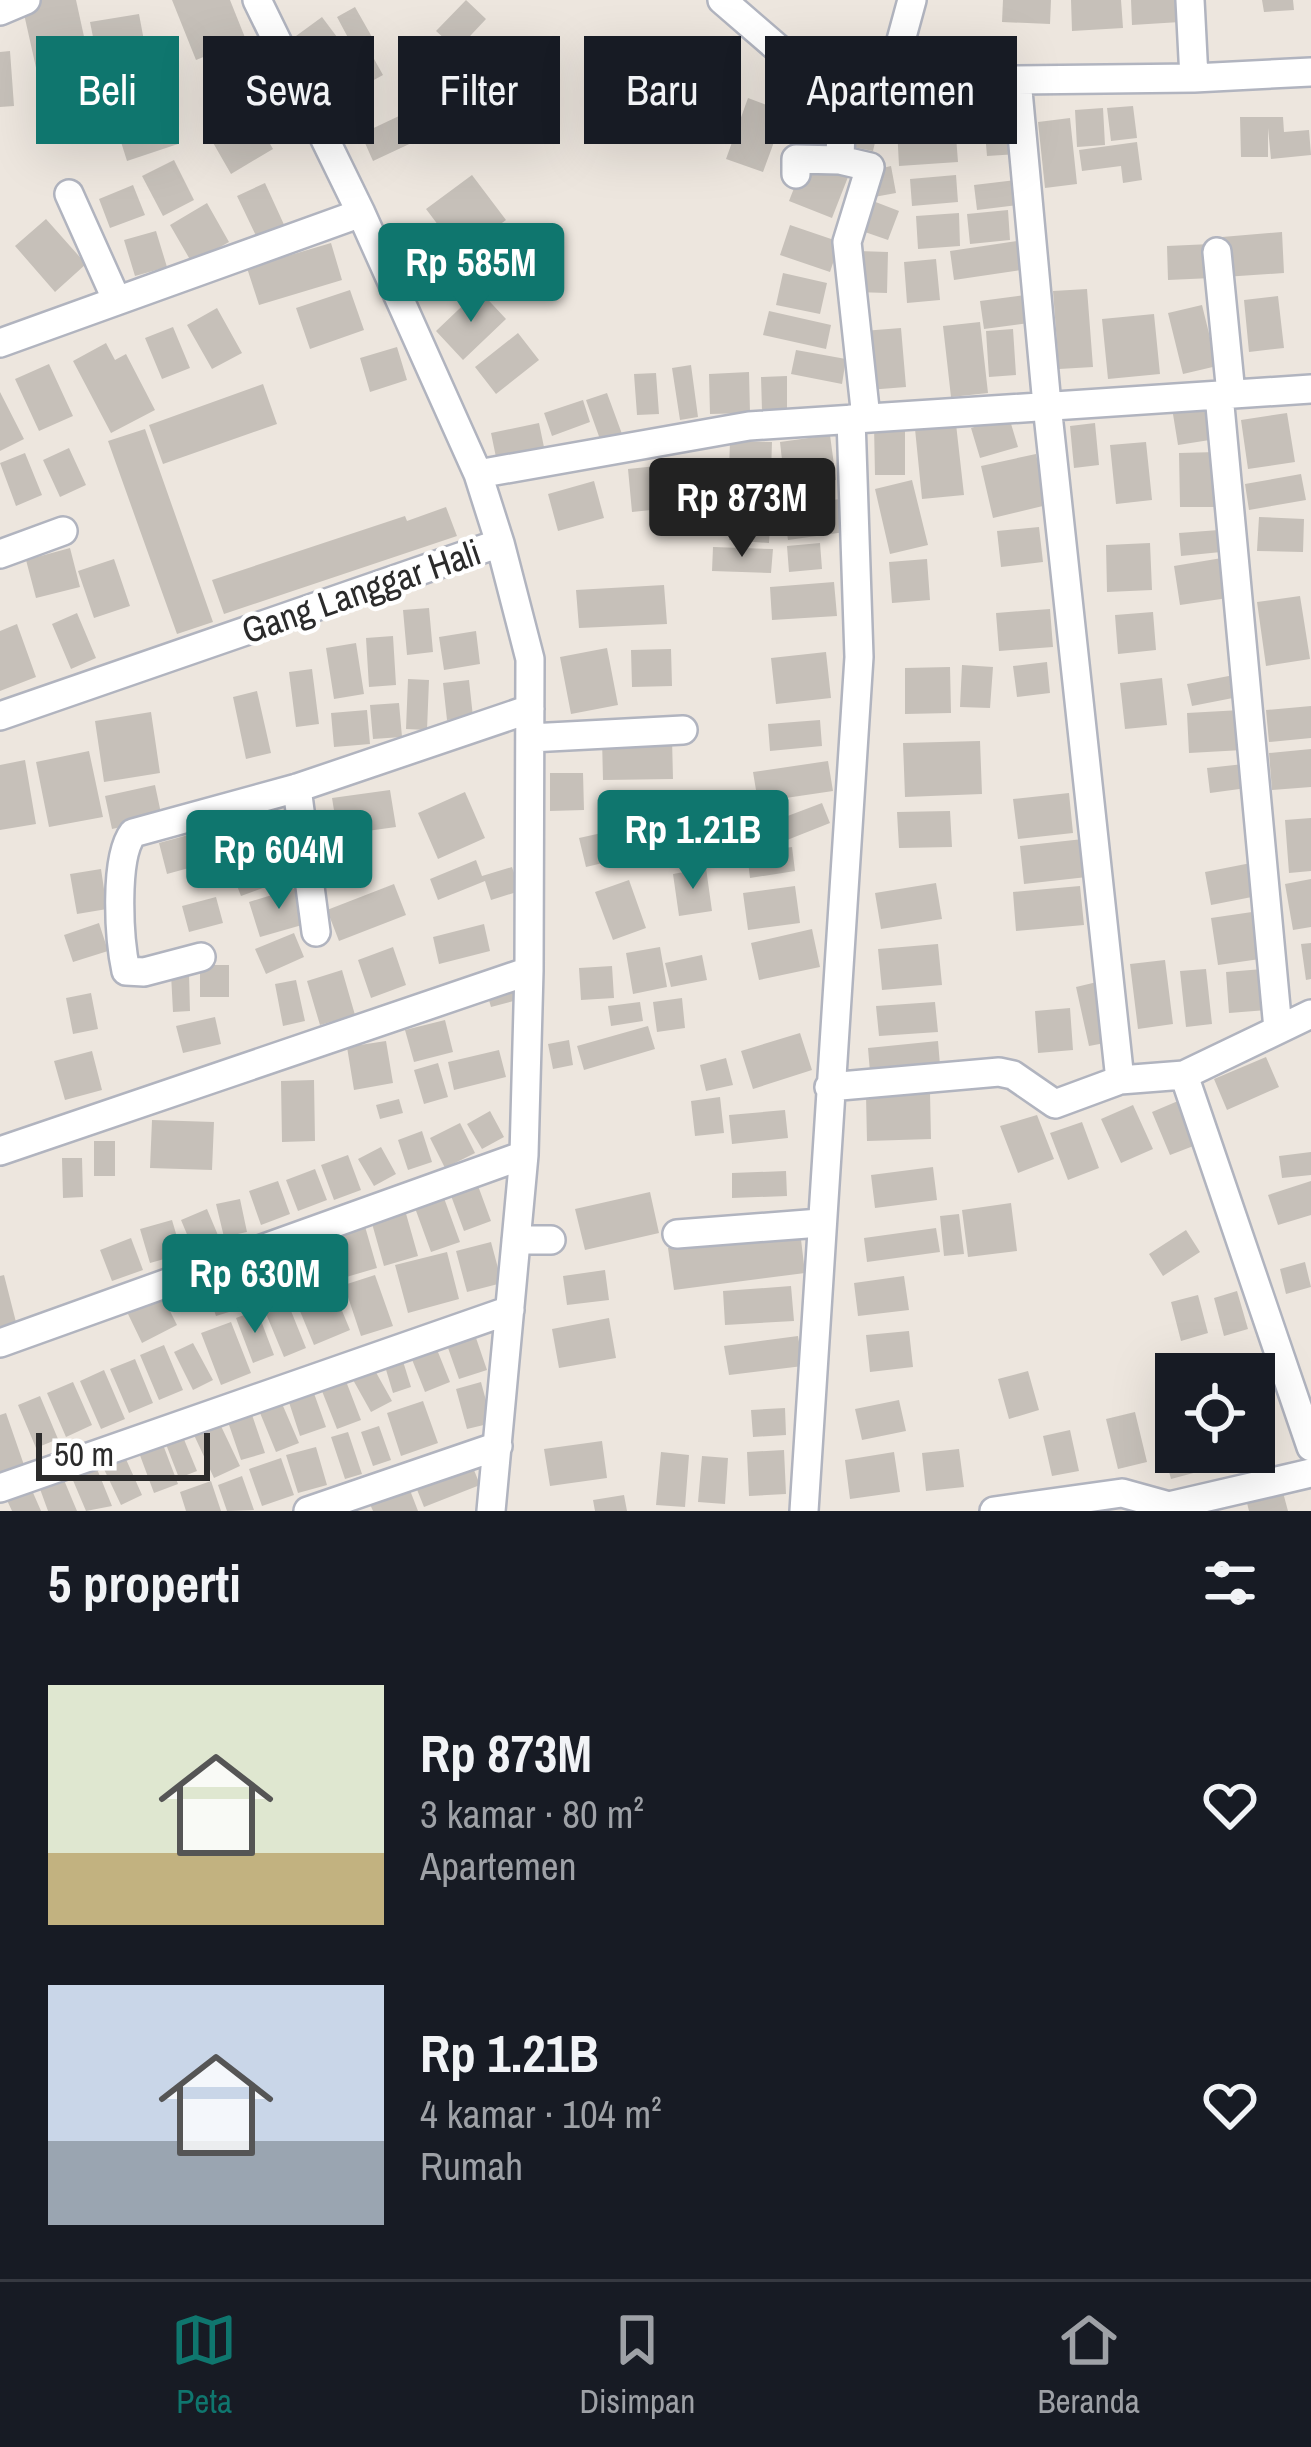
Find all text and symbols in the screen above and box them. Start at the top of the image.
chip: Beli [36,36,179,144]
chip: Sewa [203,36,374,144]
chip: Filter [398,36,560,144]
chip: Baru [584,36,741,144]
chip: Apartemen [765,36,1017,144]
pin: Rp 585M [360,223,582,325]
text: Rp 585M [405,236,537,288]
pin: Rp 873M [631,458,853,560]
text: Rp 873M [676,471,808,523]
street label: Gang Langgar Hali [235,528,487,654]
pin: Rp 1.21B [569,790,817,892]
text: Rp 1.21B [625,803,761,855]
pin: Rp 604M [168,810,390,912]
text: Rp 604M [213,823,345,875]
pin: Rp 630M [144,1234,366,1336]
text: Rp 630M [189,1247,321,1299]
map controls [1155,1353,1275,1473]
button: locate [1155,1353,1275,1473]
scale bar [36,1427,210,1480]
text: 50 m [54,1432,114,1476]
text: 5 properti [48,1549,241,1618]
icon: filters [1197,1550,1263,1616]
text: Rp 873M [420,1719,592,1788]
icon: home [144,1733,288,1877]
icon: heart [1197,1772,1263,1838]
text: 3 kamar · 80 m² [420,1788,644,1840]
text: Apartemen [420,1840,576,1892]
text: Rp 1.21B [420,2019,599,2088]
icon: home [144,2033,288,2177]
icon: heart [1197,2072,1263,2138]
text: 4 kamar · 104 m² [420,2088,662,2140]
text: Rumah [420,2140,523,2192]
tab: Peta [171,2307,237,2423]
tab: Disimpan [579,2307,695,2423]
tab: Beranda [1038,2307,1140,2423]

